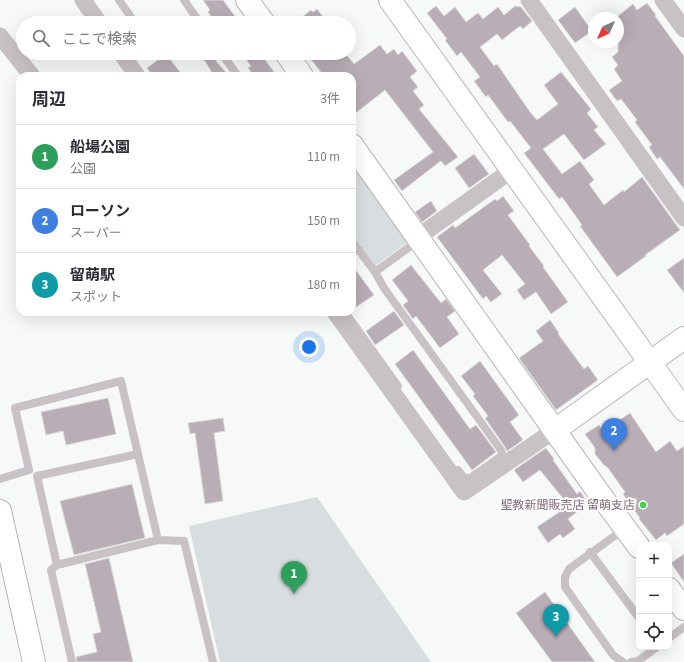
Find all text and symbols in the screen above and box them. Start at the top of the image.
north arrow [588,12,624,48]
search box [16,16,356,60]
icon: search [30,27,52,49]
text: ここで検索 [62,29,137,50]
text: 周辺 [32,88,66,112]
text: 3件 [321,90,340,108]
text: 船場公園 [70,137,130,158]
text: 1 [42,148,48,166]
text: 110 m [307,148,340,166]
text: 公園 [70,160,96,178]
text: ローソン [70,201,130,222]
text: 2 [42,212,48,230]
text: 150 m [307,212,340,230]
text: スーパー [70,224,122,242]
text: 留萌駅 [70,265,115,286]
text: 3 [42,276,48,294]
text: 180 m [307,276,340,294]
text: スポット [70,288,122,306]
your location [299,337,319,357]
pin: 2 [601,418,627,451]
place label: 聖教新聞販売店 留萌支店 [501,497,635,514]
marker: 聖教新聞販売店 留萌支店 [638,500,648,510]
map controls [636,542,672,650]
button: + [636,542,672,578]
pin: 1 [281,561,307,594]
button: − [636,578,672,614]
pin: 3 [543,604,569,637]
button: locate [636,614,672,650]

